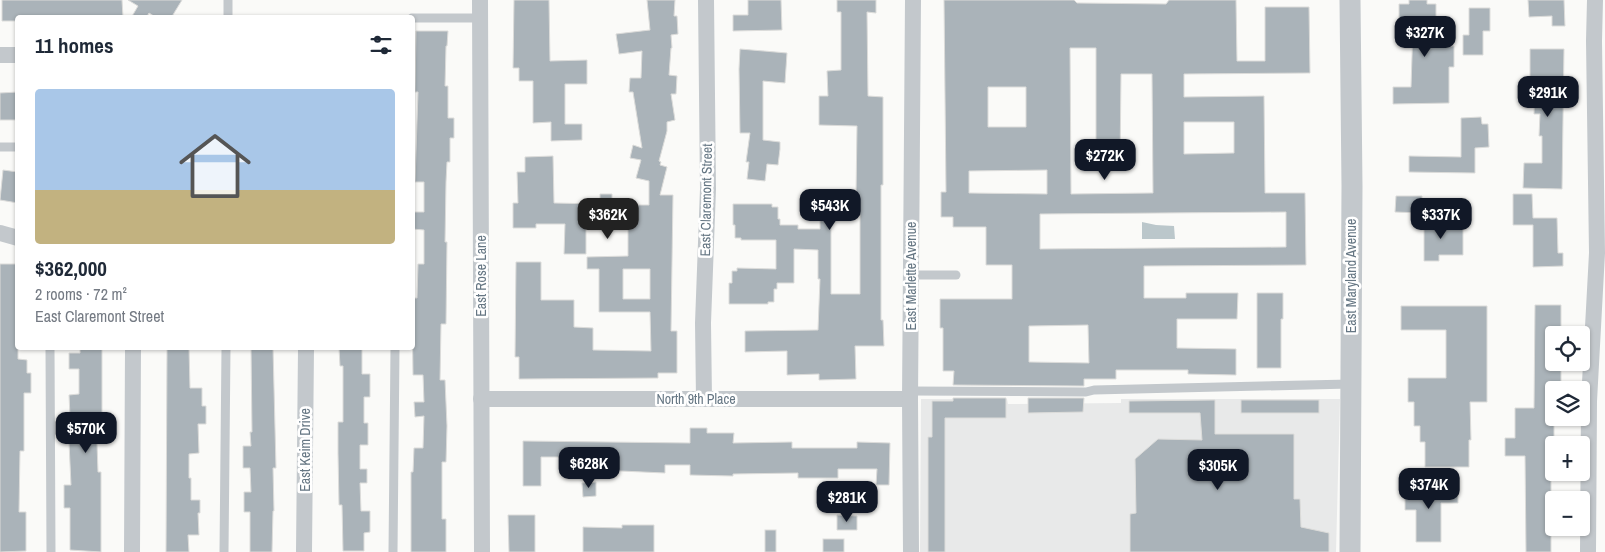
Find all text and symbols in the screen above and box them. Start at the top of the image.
pin: $327K [1390,15,1460,58]
text: $327K [1406,21,1444,43]
text: 11 homes [35,31,114,60]
icon: filters [367,31,395,59]
pin: $291K [1513,76,1583,118]
text: $291K [1529,81,1567,103]
icon: home [170,121,260,211]
pin: $272K [1070,138,1140,181]
street label: East Claremont Street [696,143,716,257]
text: $272K [1086,144,1124,166]
pin: $543K [795,188,865,231]
text: $543K [811,194,849,216]
pin: $362K [573,198,643,240]
pin: $337K [1406,198,1476,240]
text: $362K [589,203,627,225]
text: $337K [1422,203,1460,225]
street label: East Maryland Avenue [1342,219,1360,333]
street label: East Marlette Avenue [902,222,920,330]
street label: East Rose Lane [472,235,490,317]
text: $362,000 [35,254,107,283]
text: 2 rooms · 72 m² [35,283,127,305]
text: East Claremont Street [35,305,164,327]
map controls [1545,326,1590,536]
button: locate [1545,326,1590,371]
button: layers [1545,381,1590,426]
street label: North 9th Place [656,390,736,408]
street label: East Keim Drive [296,408,314,492]
pin: $570K [51,412,121,454]
text: $570K [67,417,105,439]
button: + [1545,436,1590,481]
pin: $628K [554,446,624,489]
pin: $305K [1183,448,1253,491]
text: $628K [570,452,608,474]
text: $305K [1199,454,1237,476]
pin: $374K [1394,468,1464,510]
text: $374K [1410,473,1448,495]
pin: $281K [812,480,882,523]
text: $281K [828,486,866,508]
button: − [1545,491,1590,536]

